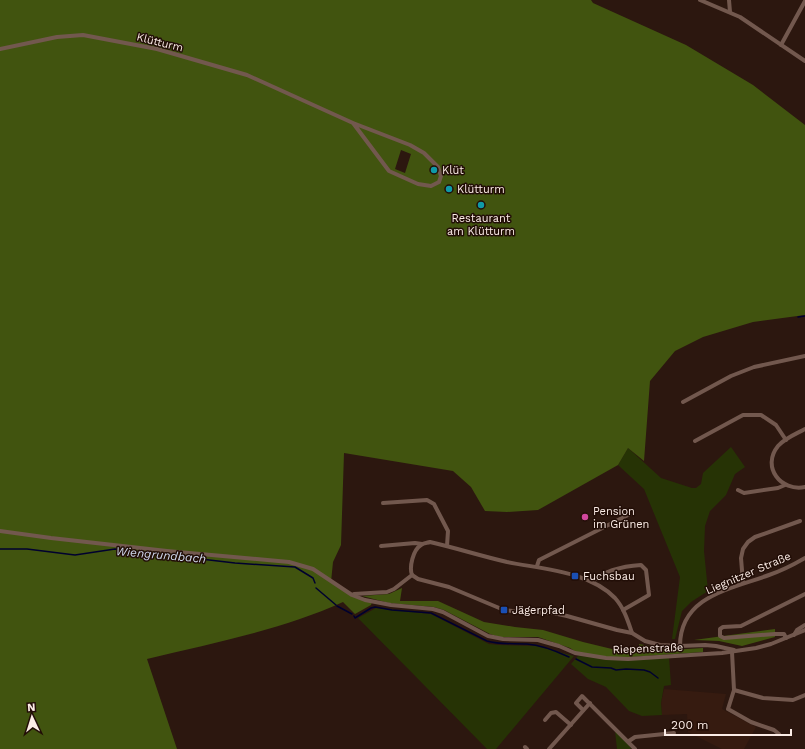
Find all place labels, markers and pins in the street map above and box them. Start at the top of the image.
place label: Klüt [442,164,464,177]
marker: Klüt [429,165,439,175]
place label: Klütturm [457,183,505,196]
marker: Klütturm [444,184,454,194]
marker: Restaurant am Klütturm [476,200,486,210]
place label: Restaurant am Klütturm [447,212,515,238]
place label: Pension im Grünen [593,505,649,531]
marker: Pension im Grünen [580,512,590,522]
place label: Fuchsbau [583,570,635,583]
marker: Fuchsbau [570,571,580,581]
place label: Jägerpfad [512,604,565,617]
marker: Jägerpfad [499,605,509,615]

